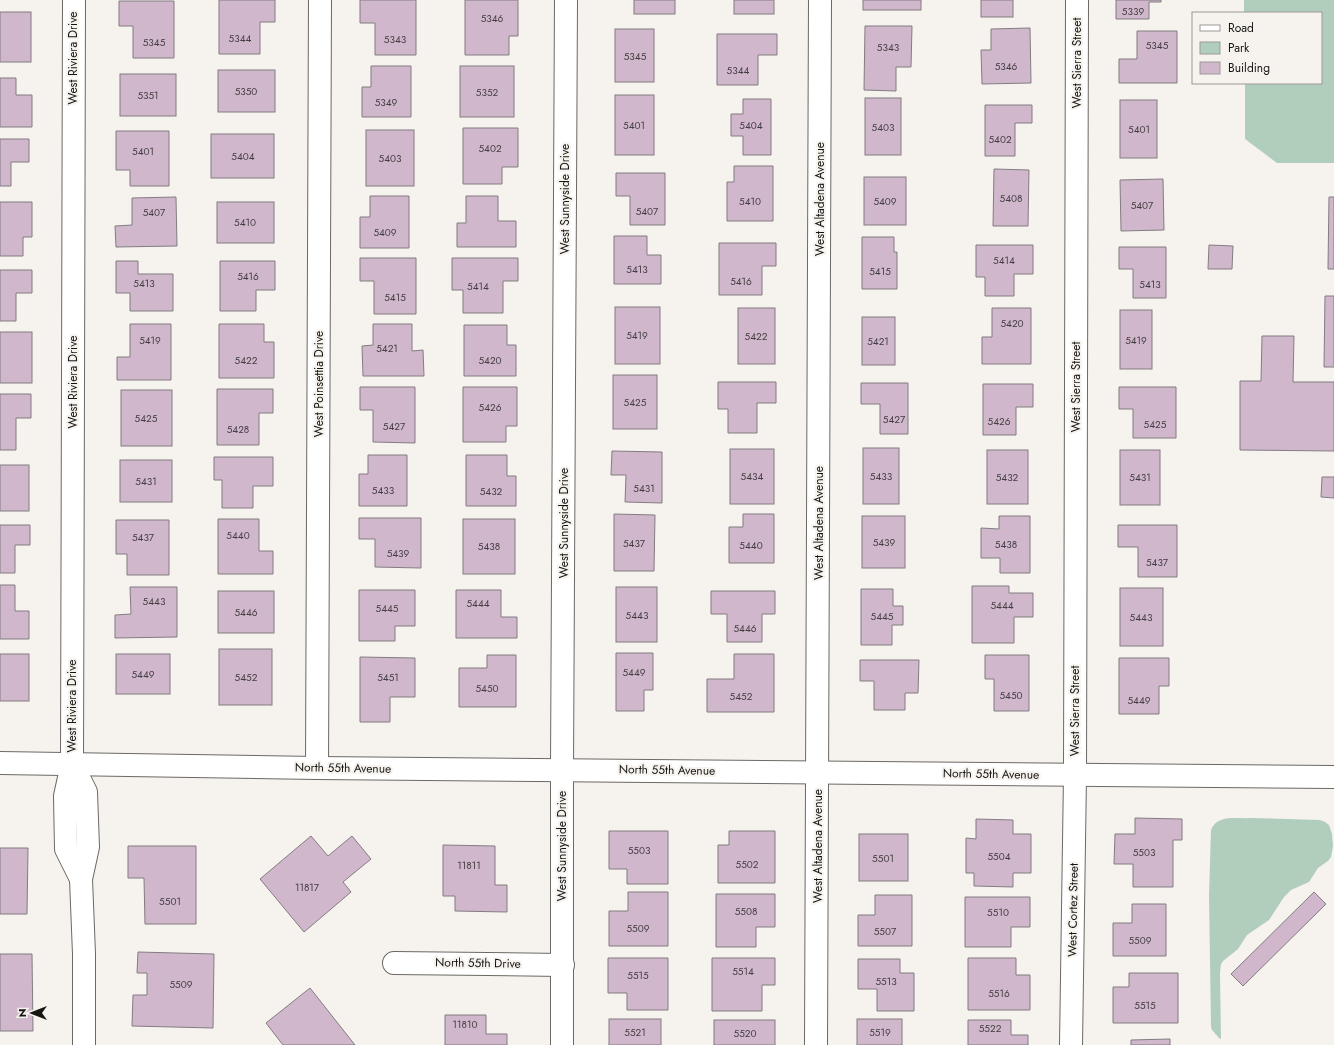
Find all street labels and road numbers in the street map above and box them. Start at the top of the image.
street label: West Riviera Drive [64,11,82,105]
street label: West Sierra Street [1068,18,1086,108]
street label: West Altadena Avenue [811,142,829,256]
street label: West Sunnyside Drive [556,144,574,254]
street label: West Poinsettia Drive [310,331,328,437]
street label: West Riviera Drive [64,335,82,429]
street label: West Sierra Street [1067,342,1085,432]
street label: West Altadena Avenue [810,466,828,580]
street label: West Sunnyside Drive [555,468,573,578]
street label: West Riviera Drive [63,659,81,753]
street label: West Sierra Street [1066,666,1084,756]
street label: North 55th Avenue [295,758,391,778]
street label: North 55th Avenue [619,760,715,780]
street label: North 55th Avenue [943,764,1039,784]
street label: West Altadena Avenue [809,789,827,903]
street label: West Sunnyside Drive [553,791,571,901]
street label: West Cortez Street [1063,863,1083,957]
street label: North 55th Drive [435,953,521,973]

